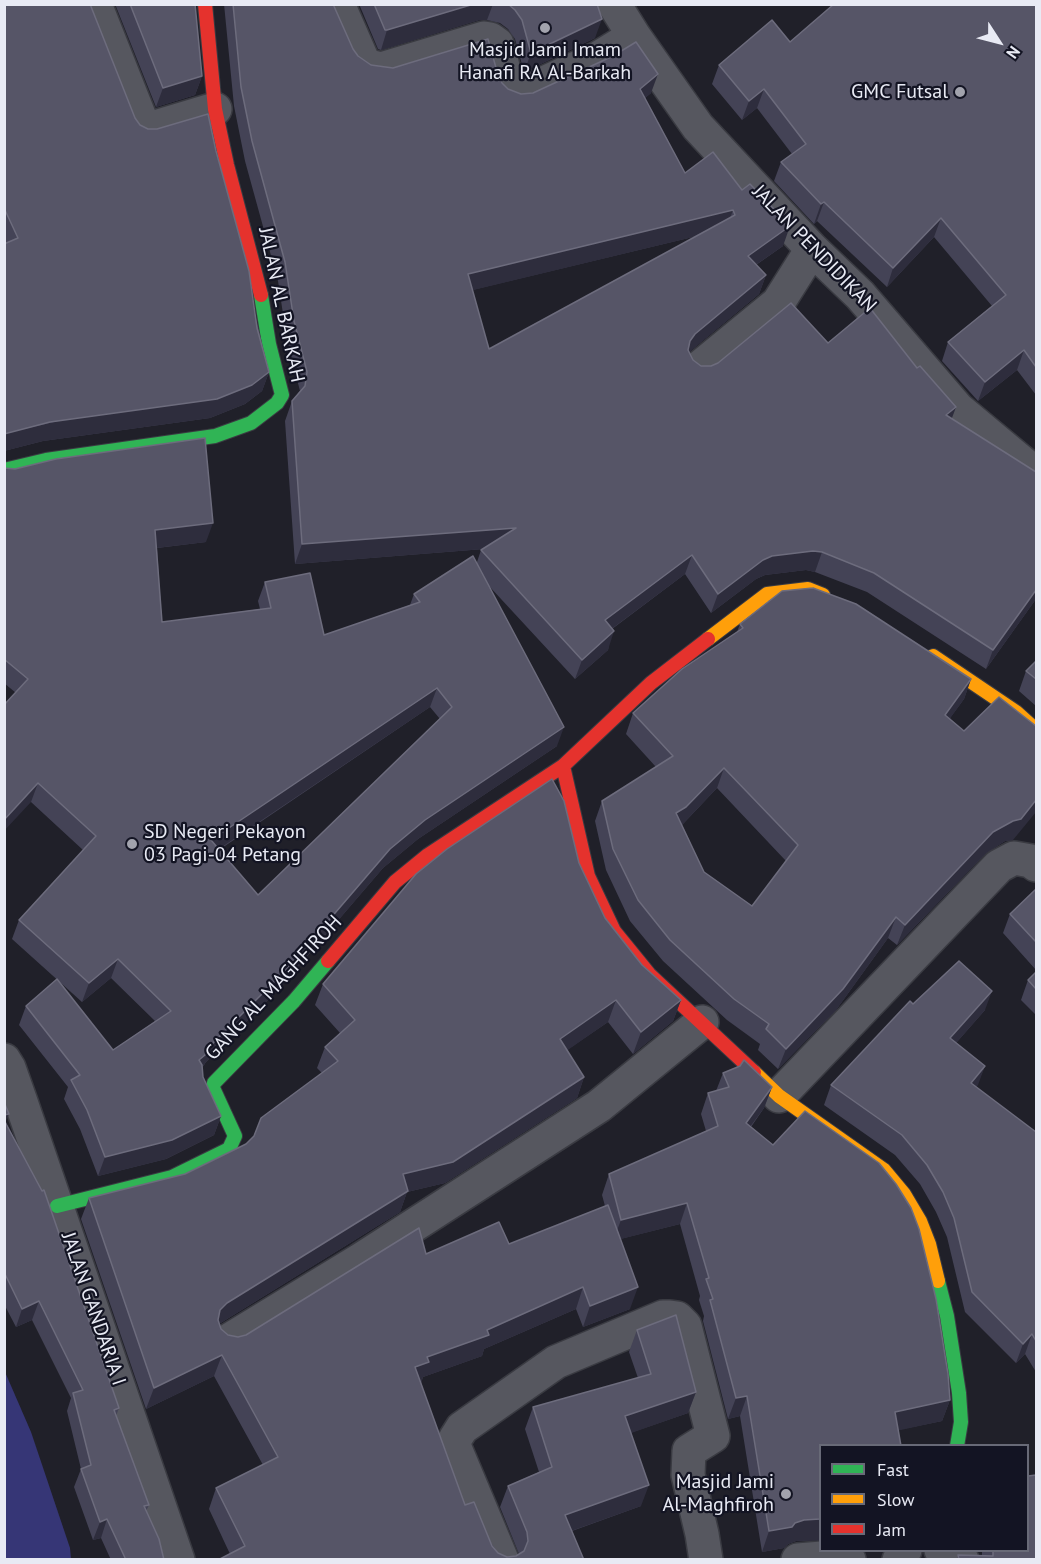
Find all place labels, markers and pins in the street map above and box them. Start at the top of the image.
marker: Masjid Jami Imam Hanafi RA Al-Barkah [538,21,552,35]
place label: Masjid Jami Imam Hanafi RA Al-Barkah [459,38,631,85]
place label: GMC Futsal [851,80,948,104]
marker: GMC Futsal [953,85,967,99]
place label: SD Negeri Pekayon 03 Pagi-04 Petang [144,820,306,867]
marker: SD Negeri Pekayon 03 Pagi-04 Petang [125,837,139,851]
place label: Masjid Jami Al-Maghfiroh [663,1470,774,1517]
marker: Masjid Jami Al-Maghfiroh [779,1487,793,1501]

